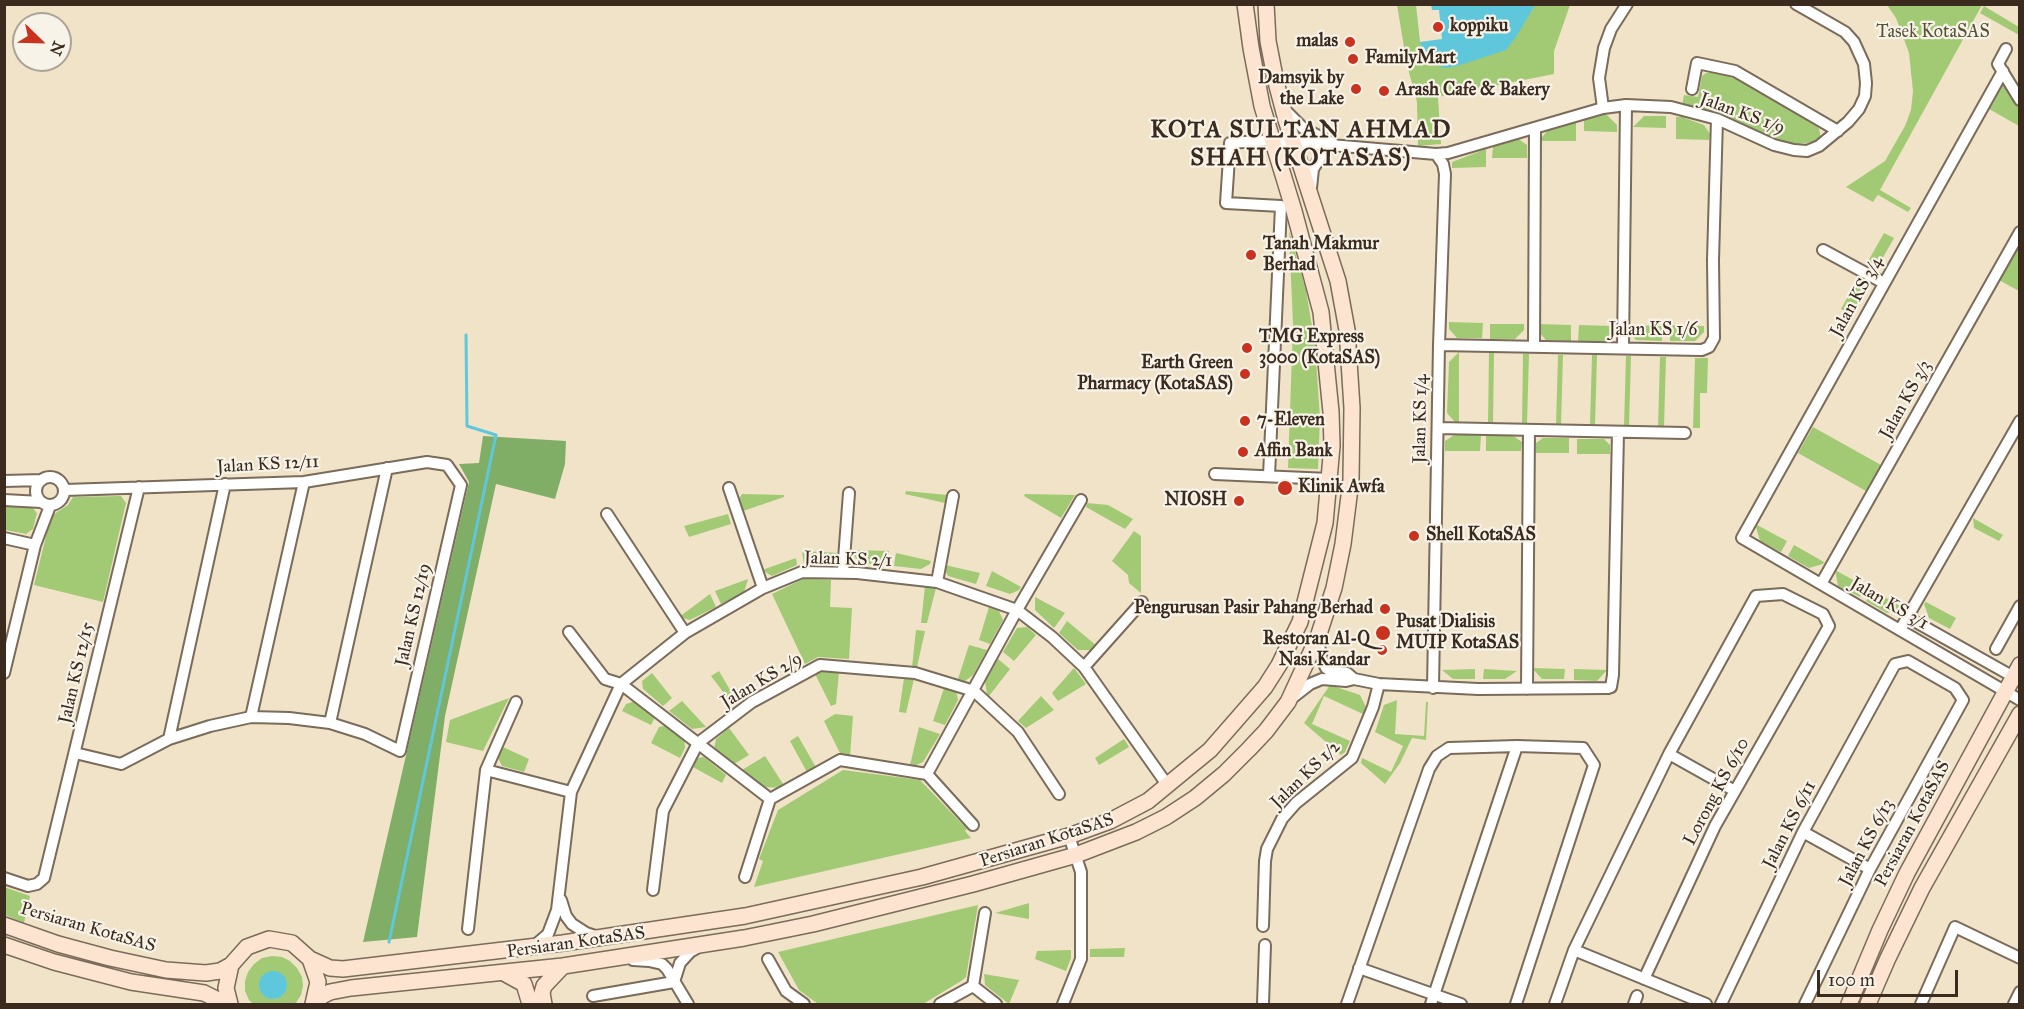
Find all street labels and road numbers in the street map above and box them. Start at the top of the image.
street label: Jalan KS 1/9 [1696,89,1788,139]
street label: Jalan KS 3/4 [1826,253,1888,341]
street label: Jalan KS 1/6 [1609,320,1697,342]
street label: Jalan KS 3/3 [1876,357,1936,443]
street label: Jalan KS 1/4 [1409,374,1433,464]
street label: Jalan KS 12/11 [216,452,320,478]
street label: Jalan KS 2/1 [803,548,893,572]
street label: Jalan KS 12/19 [392,561,436,669]
street label: Jalan KS 3/1 [1846,573,1932,635]
street label: Jalan KS 12/15 [55,620,99,726]
street label: Jalan KS 2/9 [717,648,807,714]
street label: Lorong KS 6/10 [1680,734,1754,850]
street label: Jalan KS 1/2 [1267,737,1345,813]
street label: Persiaran KotaSAS [1871,757,1955,891]
street label: Jalan KS 6/11 [1759,777,1821,873]
street label: Jalan KS 6/13 [1835,796,1899,890]
street label: Persiaran KotaSAS [977,809,1117,873]
street label: Persiaran KotaSAS [18,898,158,958]
street label: Persiaran KotaSAS [505,923,647,963]

